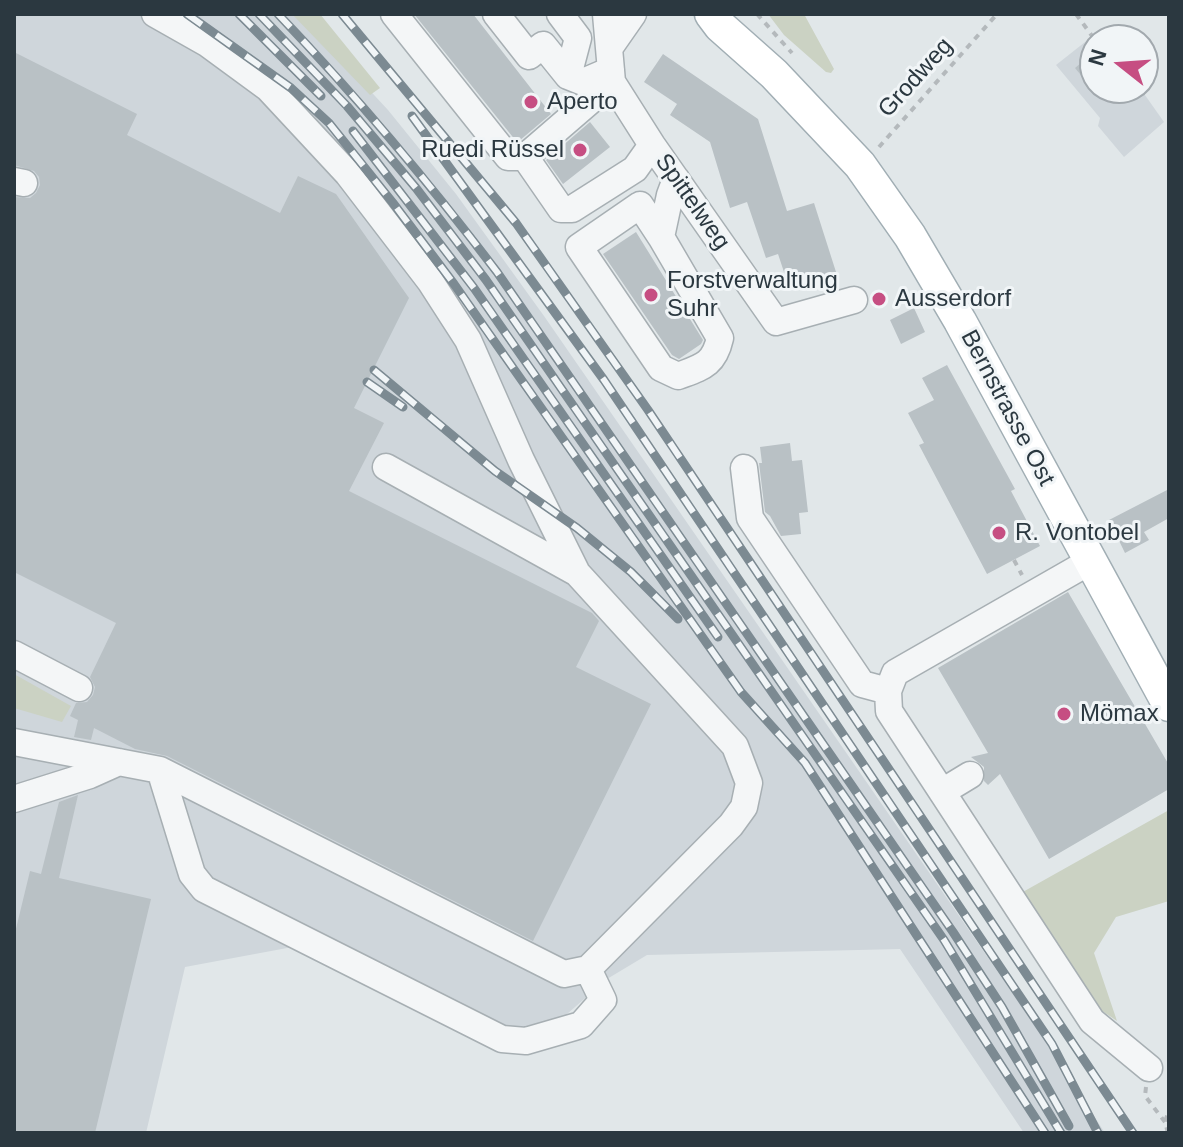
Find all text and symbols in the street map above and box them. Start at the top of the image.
north arrow [1079,24,1159,104]
street label: Grodweg [873,32,959,124]
text: N [1083,46,1112,69]
place label: Aperto [547,88,618,116]
marker: Aperto [522,93,540,111]
place label: Ruedi Rüssel [421,136,564,164]
marker: Ruedi Rüssel [571,141,589,159]
street label: Spittelweg [648,148,736,256]
place label: Forstverwaltung Suhr [667,267,838,323]
place label: Ausserdorf [895,285,1011,313]
marker: Forstverwaltung Suhr [642,286,660,304]
marker: Ausserdorf [870,290,888,308]
street label: Bernstrasse Ost [954,325,1060,491]
place label: R. Vontobel [1015,519,1139,547]
marker: R. Vontobel [990,524,1008,542]
place label: Mömax [1080,700,1159,728]
marker: Mömax [1055,705,1073,723]

